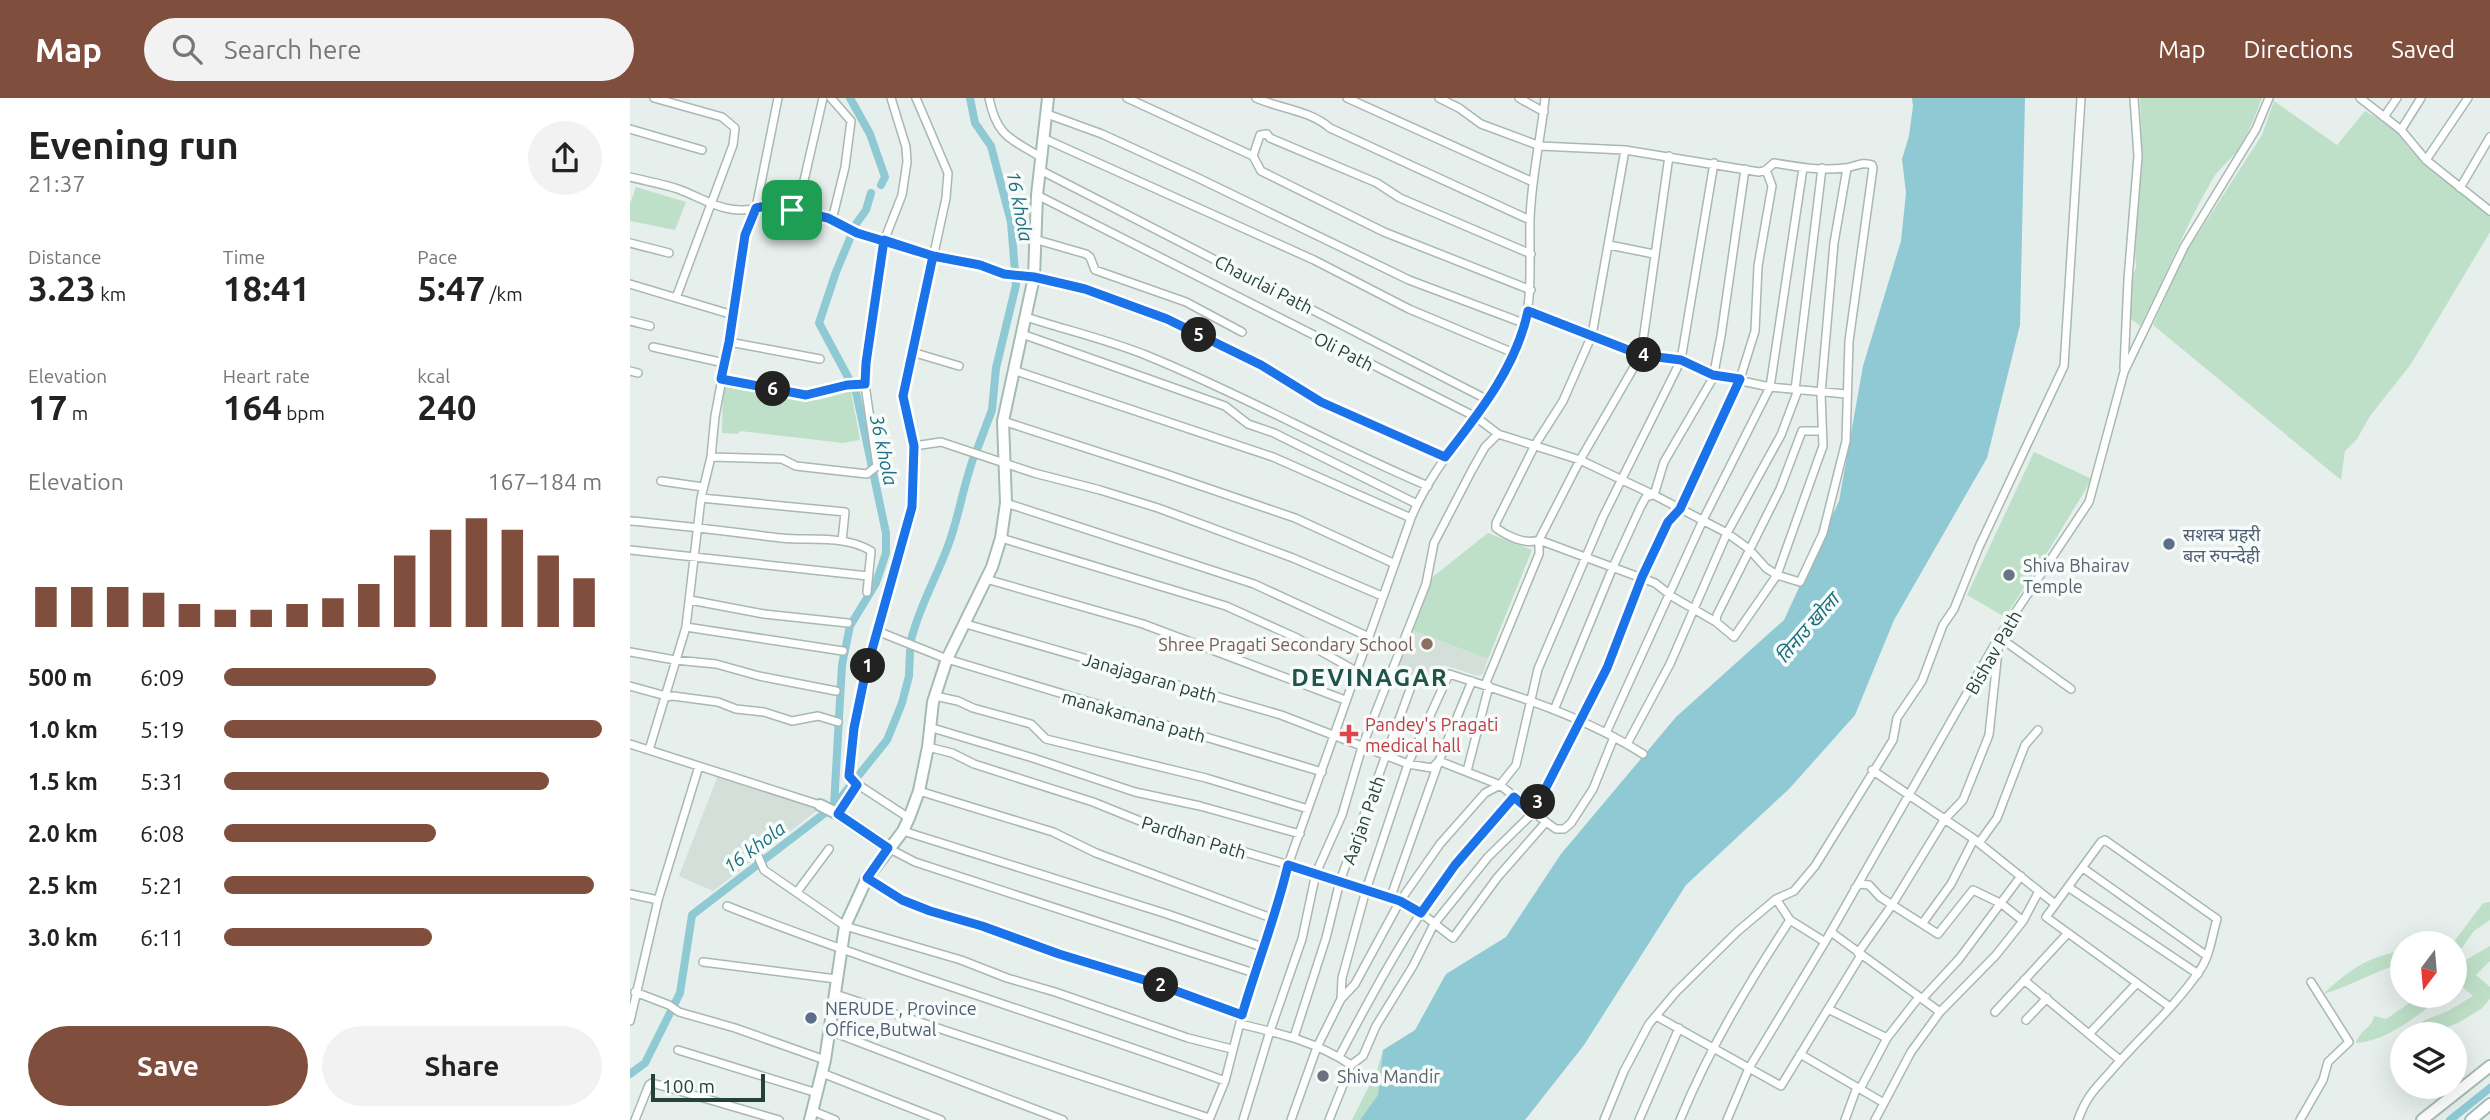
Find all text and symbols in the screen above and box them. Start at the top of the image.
search box [144,18,634,81]
icon: search [168,30,206,68]
text: Map [35,31,102,68]
text: Search here [224,35,362,64]
text: Map [2158,36,2205,63]
text: Directions [2243,36,2353,63]
text: Saved [2391,36,2455,63]
button: share [528,121,602,195]
text: Evening run [28,124,239,166]
water label: 16 khola [1002,169,1038,243]
text: 21:37 [28,171,86,196]
pin [762,180,822,240]
icon: arrive [773,191,811,229]
text: Distance [28,246,102,268]
text: Time [223,246,265,268]
text: Pace [417,246,458,268]
street label: Chaurlai Path [1212,251,1316,317]
text: 3.23 [28,268,96,308]
text: 18:41 [223,268,310,308]
text: 5:47 [417,268,485,308]
text: km [96,283,126,305]
text: /km [485,283,523,305]
pin: 5 [1182,317,1216,352]
text: 5 [1193,323,1204,345]
street label: Oli Path [1311,327,1377,375]
pin: 4 [1626,338,1662,372]
text: 4 [1638,343,1649,365]
text: Elevation [28,365,107,387]
text: Heart rate [223,365,310,387]
text: kcal [417,365,450,387]
pin: 6 [755,372,790,406]
text: 6 [767,377,778,399]
text: 17 [28,387,67,427]
text: 164 [223,387,282,427]
text: 240 [417,387,477,427]
text: m [67,402,88,424]
text: bpm [282,402,325,424]
water label: 36 khola [866,413,902,487]
text: Elevation [28,469,124,494]
text: 167–184 m [488,469,602,494]
place label: सशस्त्र प्रहरी बल रुपन्देही [2183,524,2261,565]
marker: सशस्त्र प्रहरी बल रुपन्देही [2161,536,2177,552]
place label: Shiva Bhairav Temple [2023,555,2130,596]
marker: Shiva Bhairav Temple [2001,567,2017,583]
water label: तिनाउ खोला [1771,586,1846,667]
street label: Bishav Path [1961,607,2025,697]
place label: Shree Pragati Secondary School [1158,634,1413,654]
marker: Shree Pragati Secondary School [1419,636,1435,652]
pin: 1 [850,648,886,684]
street label: Janajagaran path [1081,648,1219,706]
text: 1 [862,654,873,676]
district label: DEVINAGAR [1291,664,1449,691]
text: 500 m [28,665,92,690]
text: 6:09 [140,665,185,690]
street label: manakamana path [1060,686,1208,746]
place label: Pandey's Pragati medical hall [1365,714,1498,755]
text: 1.0 km [28,717,98,742]
text: 5:19 [140,717,185,742]
marker: Pandey's Pragati medical hall [1339,724,1359,744]
text: 1.5 km [28,769,98,794]
text: 5:31 [140,769,185,794]
street label: Aarjan Path [1338,773,1388,867]
pin: 3 [1520,784,1556,820]
text: 3 [1532,790,1543,812]
street label: Pardhan Path [1139,812,1249,862]
water label: 16 khola [719,817,789,877]
text: 2.0 km [28,821,98,846]
text: 6:08 [140,821,185,846]
text: 2.5 km [28,873,98,898]
text: 5:21 [140,873,185,898]
text: 3.0 km [28,925,98,950]
text: 6:11 [140,925,185,950]
north arrow [2390,931,2468,1008]
map controls [2390,931,2467,1099]
pin: 2 [1144,968,1178,1002]
text: 2 [1155,973,1166,995]
place label: NERUDE , Province Office,Butwal [825,998,977,1039]
marker: NERUDE , Province Office,Butwal [803,1010,819,1026]
button: layers [2390,1022,2467,1099]
button: Save [28,1026,308,1106]
button: Share [322,1026,602,1106]
place label: Shiva Mandir [1337,1066,1440,1086]
marker: Shiva Mandir [1315,1068,1331,1084]
scale bar [651,1071,765,1103]
text: 100 m [662,1075,715,1097]

